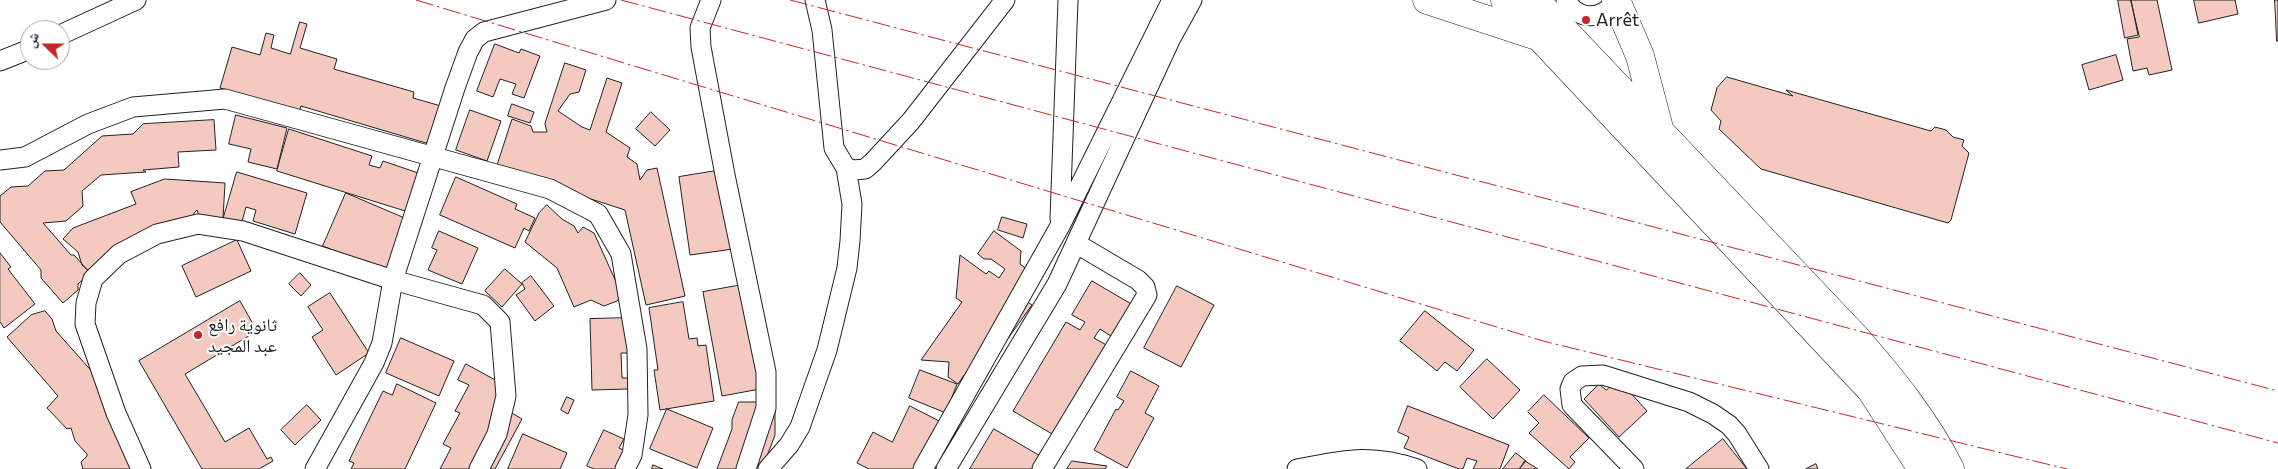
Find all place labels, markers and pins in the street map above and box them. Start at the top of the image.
place label: Arrêt [1596,9,1639,31]
marker: Arrêt [1580,14,1592,26]
place label: ثانوية رافع عبد المجيد [208,314,277,356]
marker: ثانوية رافع عبد المجيد [192,329,204,341]

